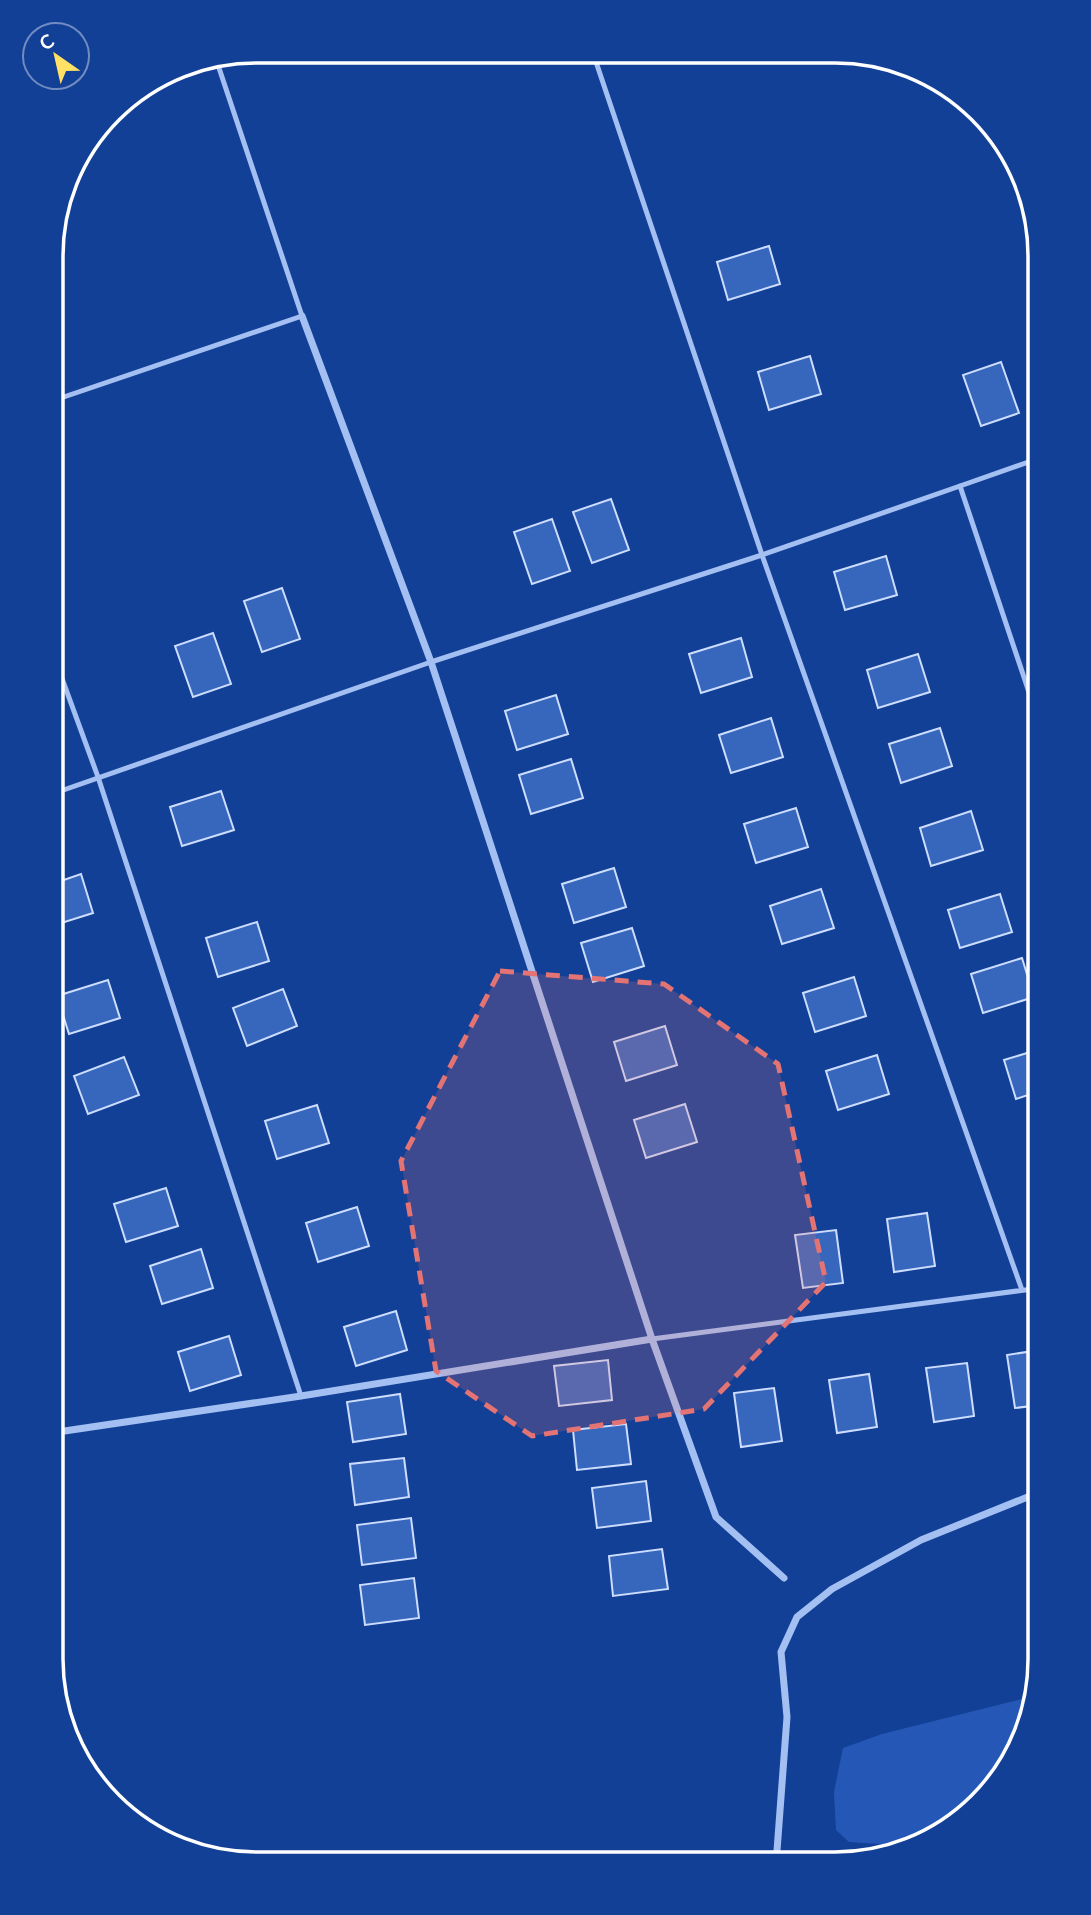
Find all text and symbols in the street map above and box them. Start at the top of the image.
north arrow [21,21,91,91]
text: С [35,28,58,55]

